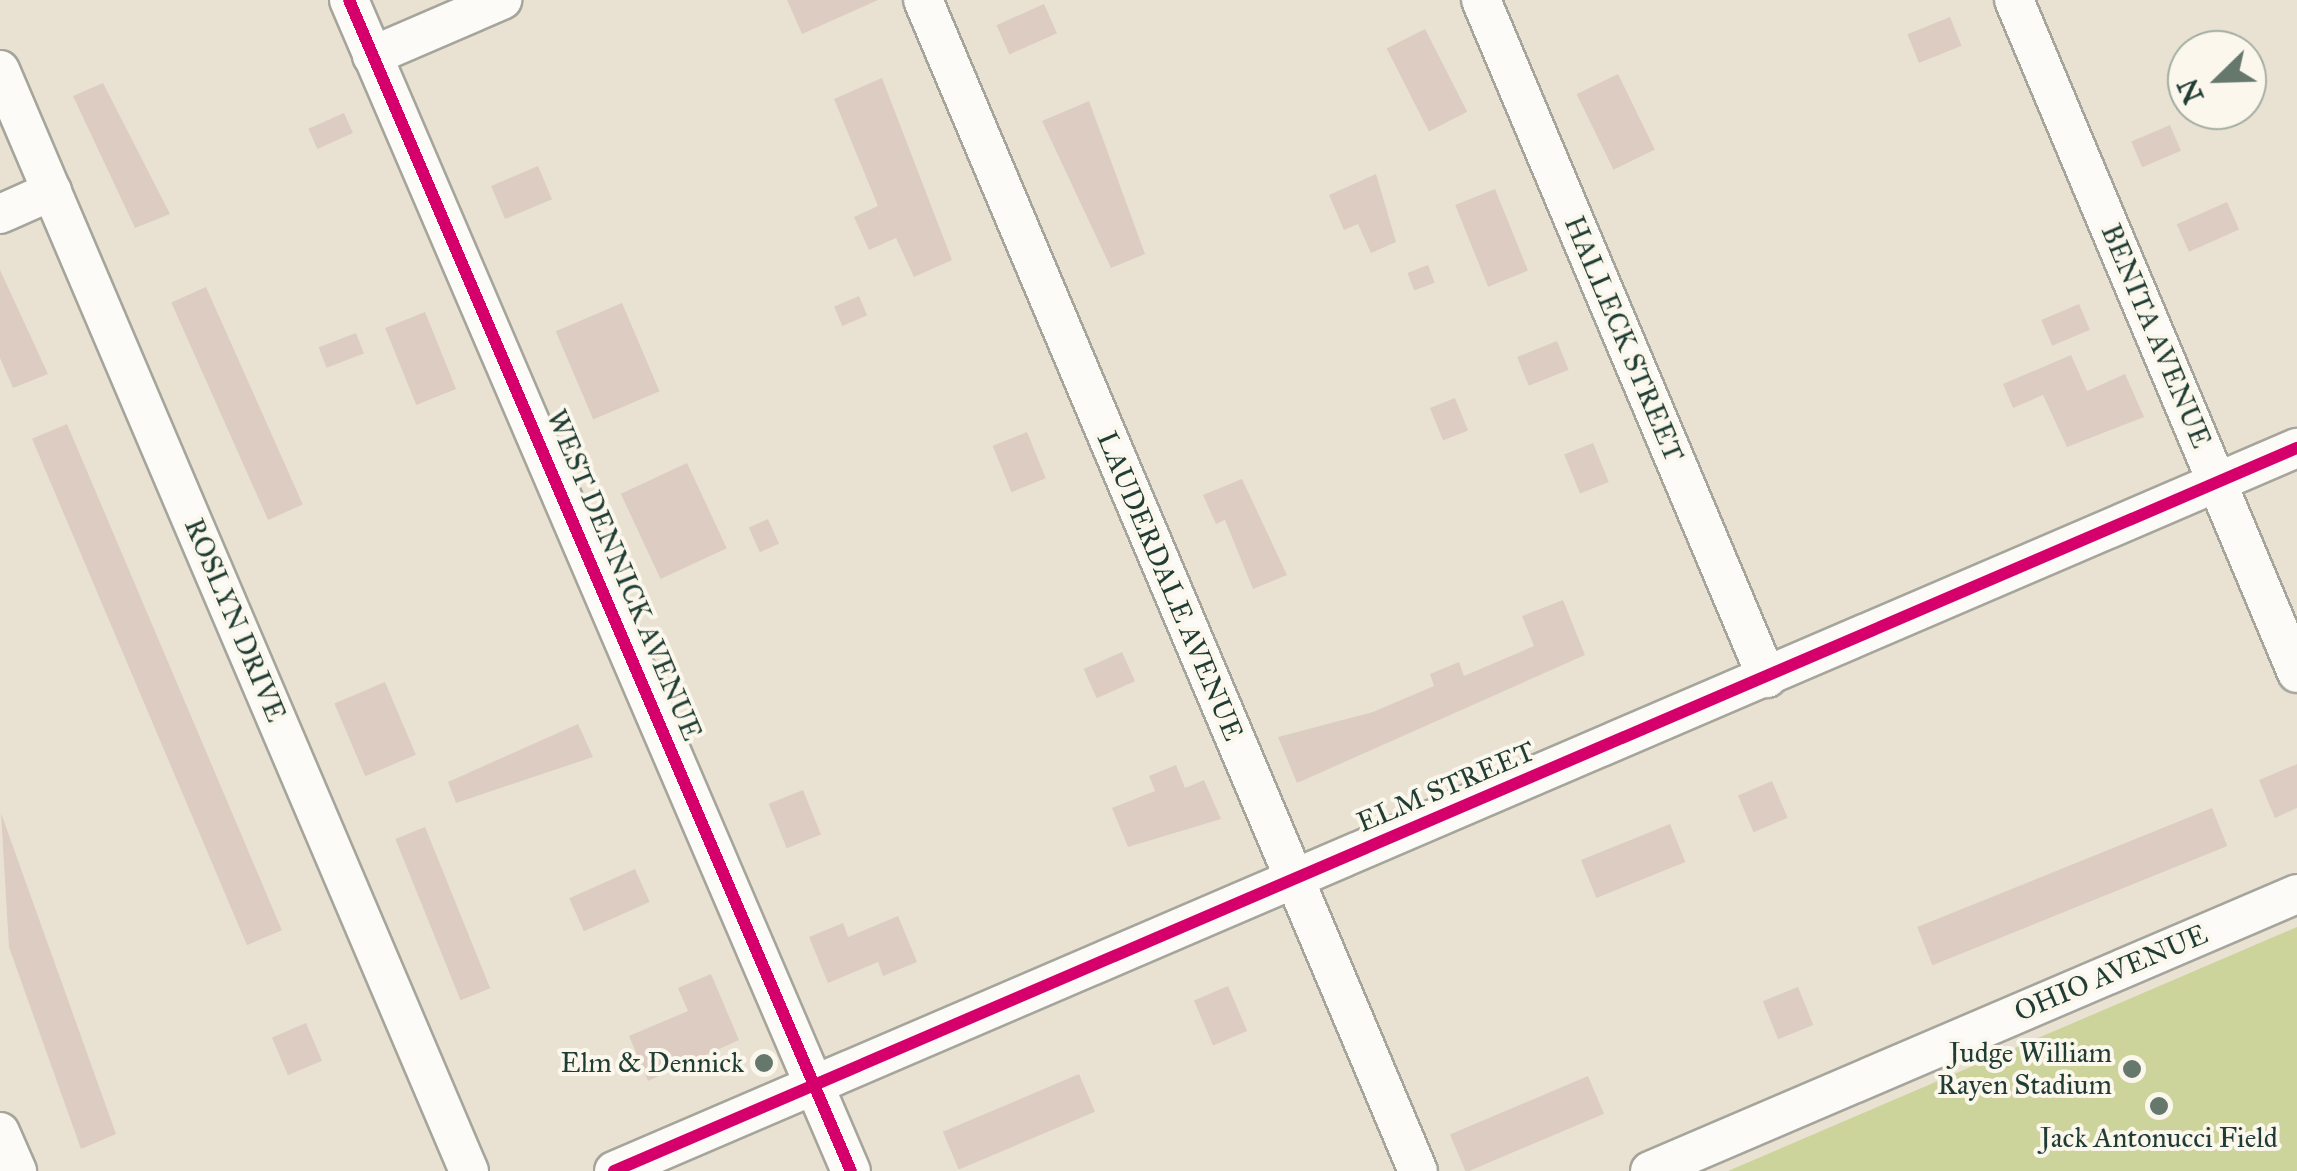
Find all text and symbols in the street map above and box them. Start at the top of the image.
north arrow [2167,30,2267,130]
text: N [2170,73,2212,109]
street label: HALLECK STREET [1557,211,1691,467]
street label: BENITA AVENUE [2094,219,2218,453]
street label: WEST DENNICK AVENUE [539,405,709,745]
street label: LAUDERDALE AVENUE [1090,427,1250,745]
street label: ROSLYN DRIVE [177,513,293,727]
street label: ELM STREET [1352,734,1540,840]
street label: OHIO AVENUE [2009,917,2213,1029]
place label: Judge William Rayen Stadium [1937,1036,2112,1102]
place label: Elm & Dennick [561,1046,744,1080]
marker: Elm & Dennick [753,1052,775,1074]
marker: Judge William Rayen Stadium [2121,1058,2143,1080]
marker: Jack Antonucci Field [2148,1095,2170,1117]
place label: Jack Antonucci Field [2040,1121,2278,1155]

